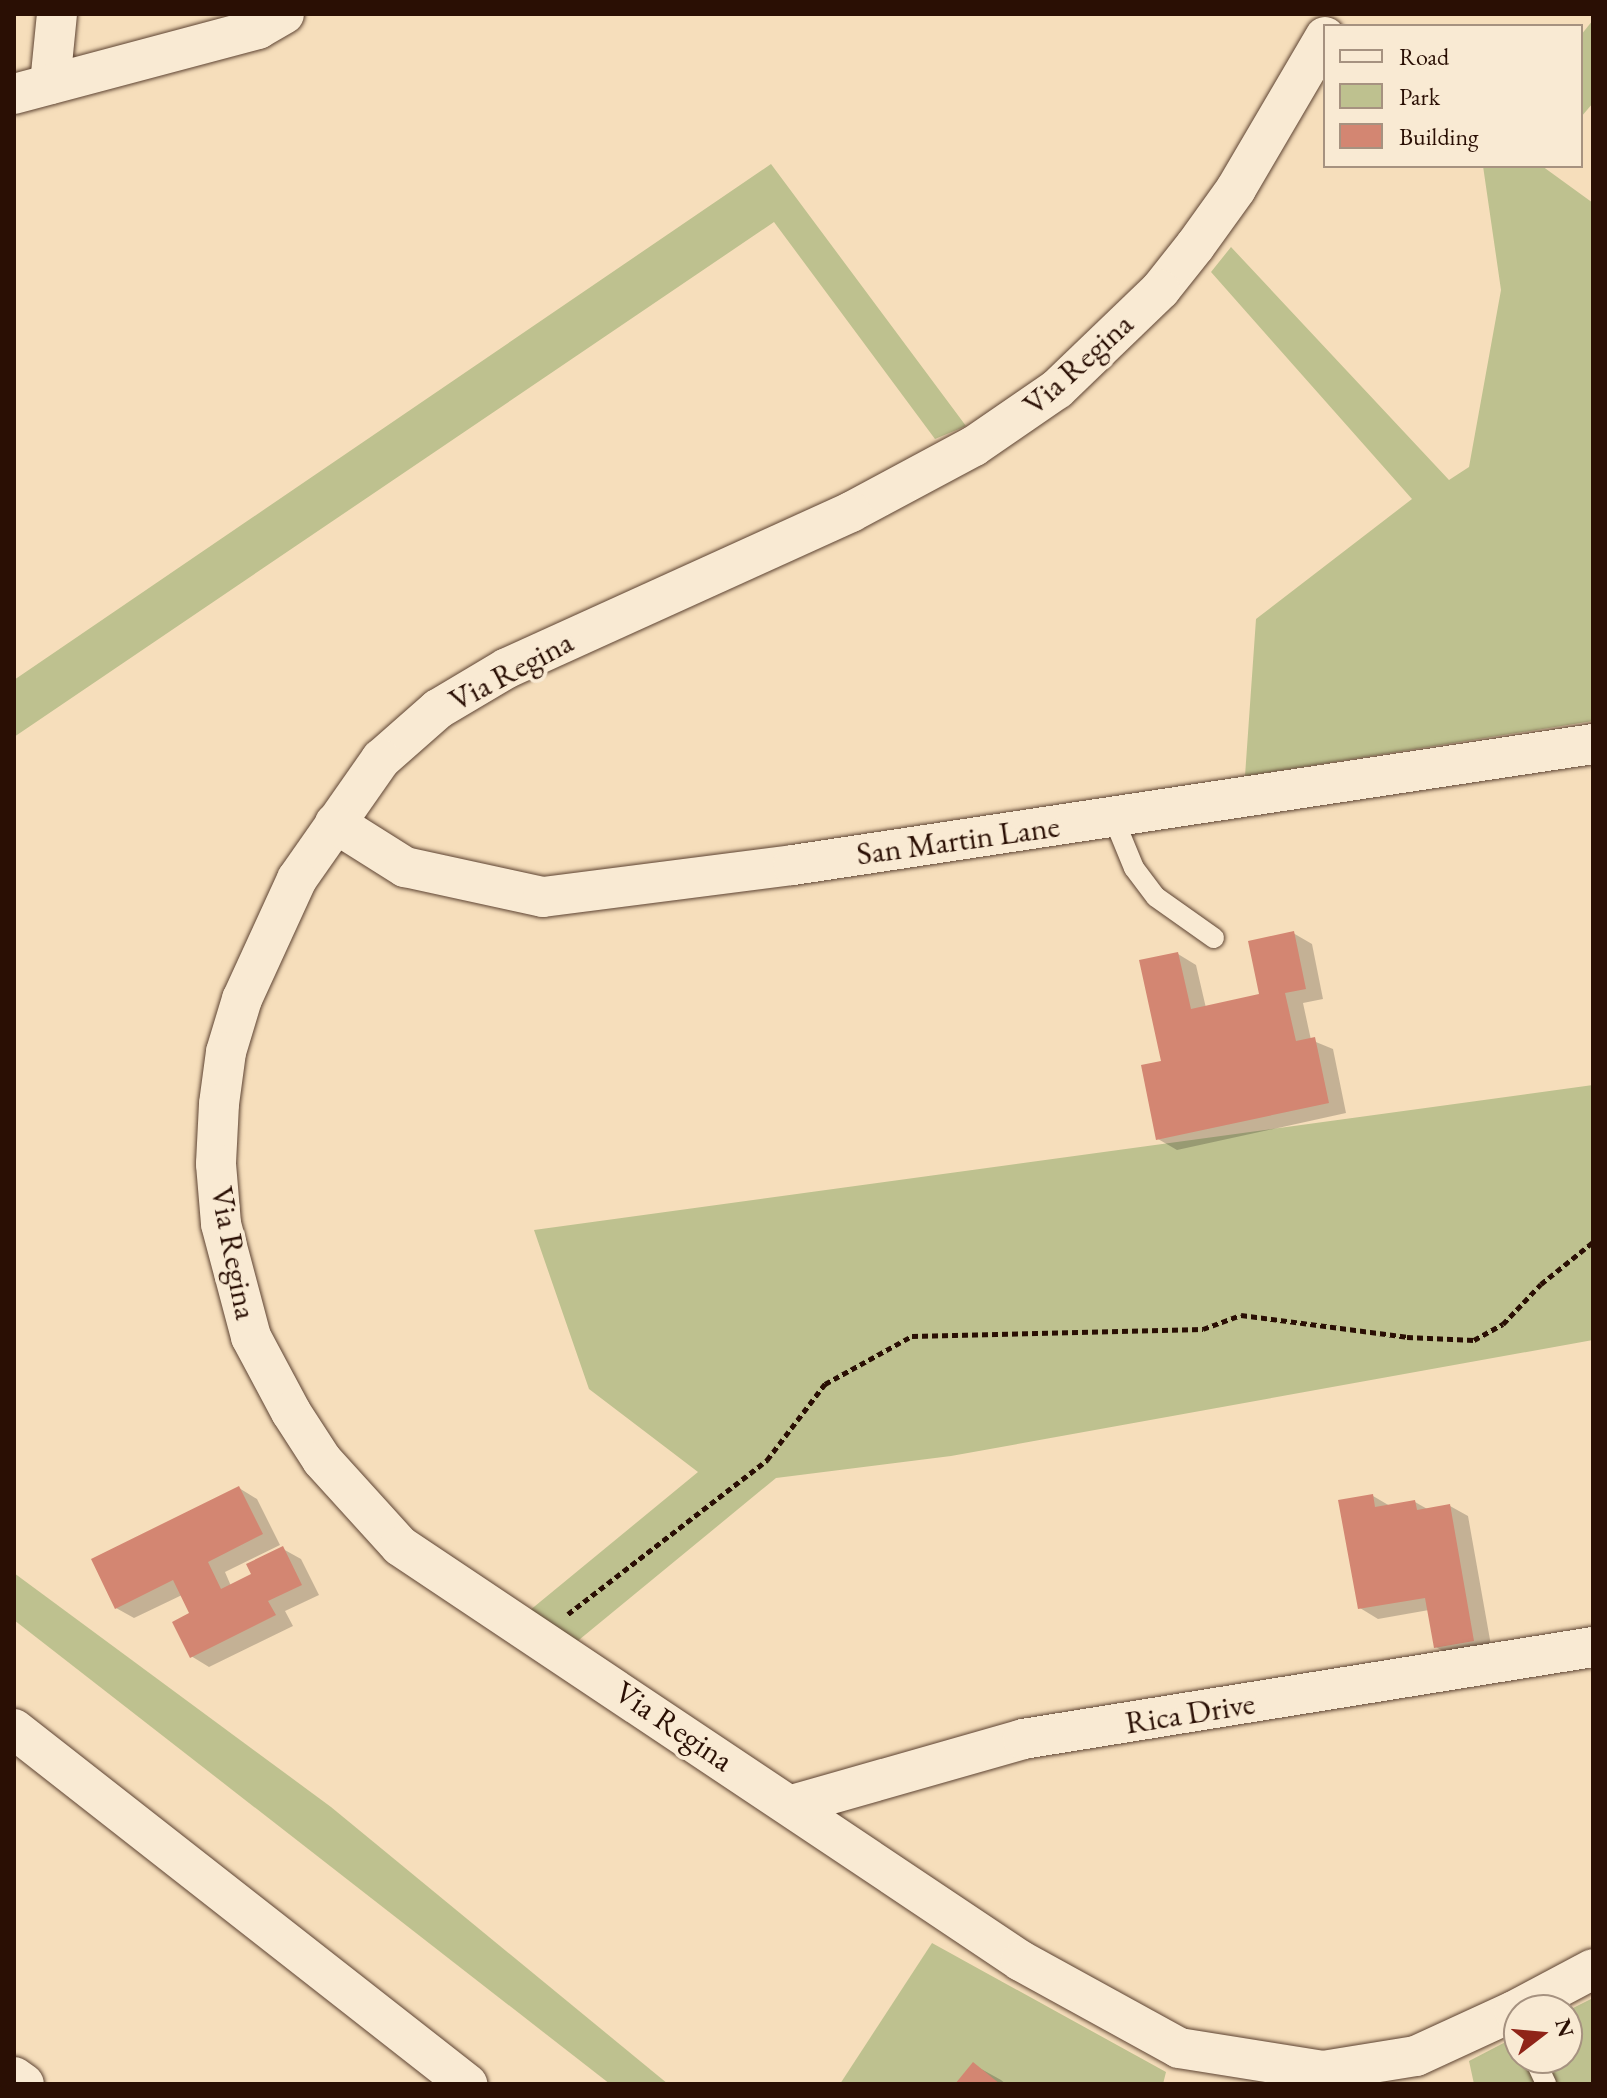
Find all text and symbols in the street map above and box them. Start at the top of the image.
legend [1323,24,1583,168]
text: Road [1399,41,1449,72]
text: Park [1399,81,1440,112]
text: Building [1399,121,1479,152]
street label: Via Regina [1015,305,1141,423]
street label: Via Regina [443,622,579,720]
street label: San Martin Lane [854,807,1062,873]
street label: Via Regina [202,1183,266,1323]
street label: Via Regina [607,1672,741,1780]
street label: Rica Drive [1122,1684,1258,1742]
north arrow [1503,1994,1583,2074]
text: N [1548,2015,1581,2040]

